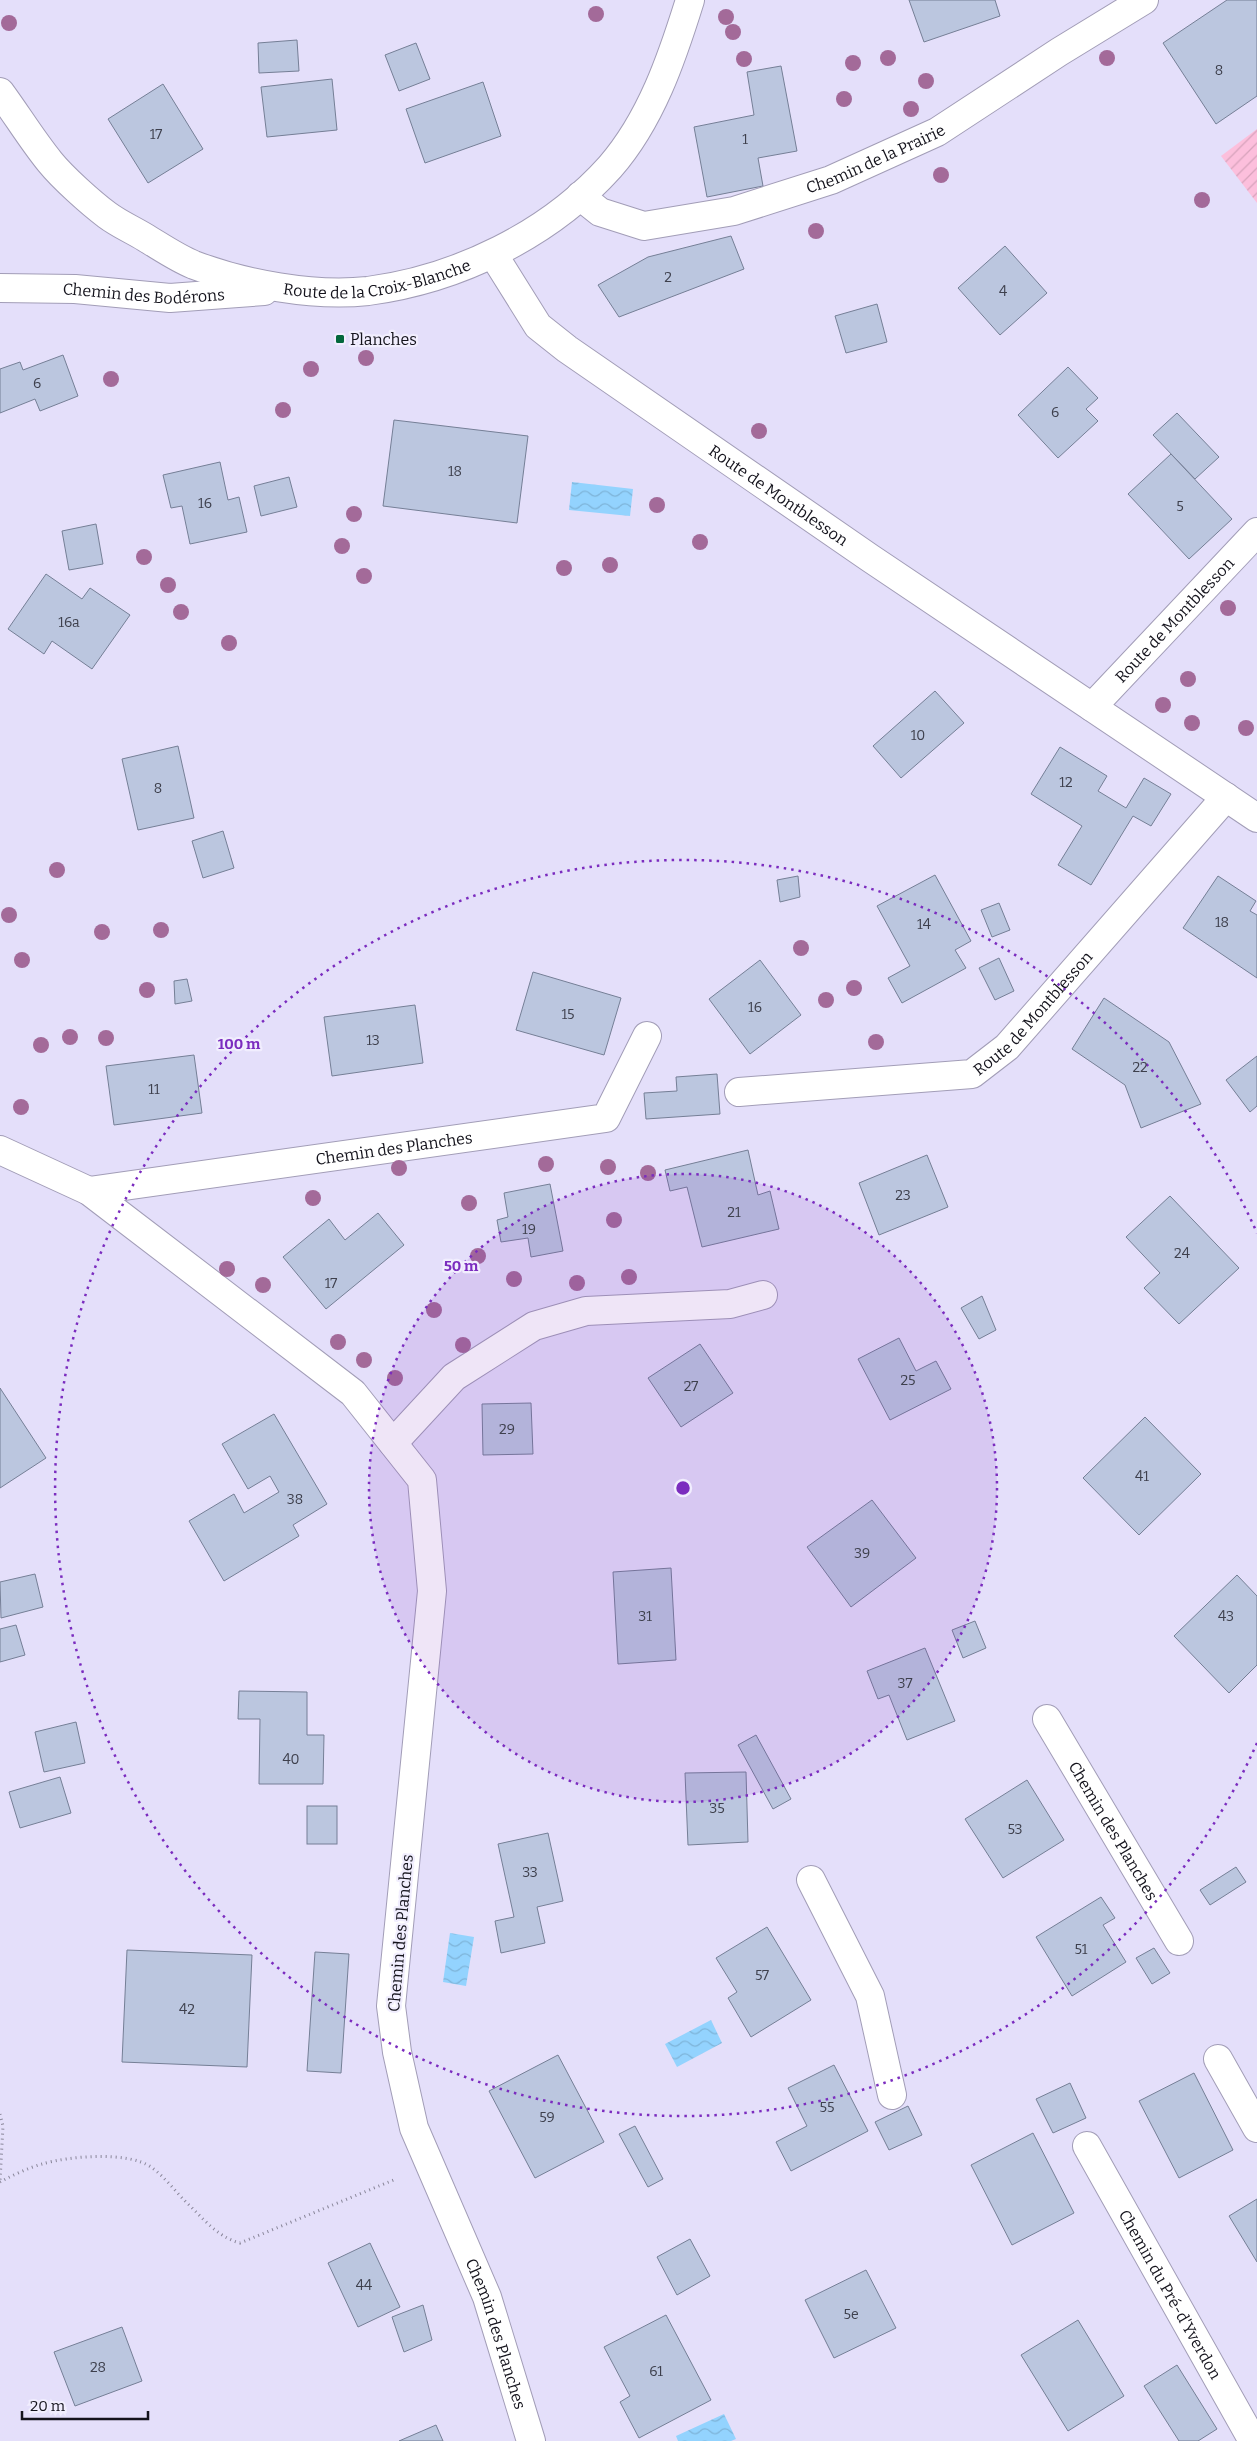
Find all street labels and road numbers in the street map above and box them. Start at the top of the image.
street label: Chemin de la Prairie [804,120,949,197]
street label: Route de la Croix-Blanche [282,255,473,303]
street label: Chemin des Bodérons [63,280,225,308]
street label: Route de Montblesson [705,441,851,550]
street label: Route de Montblesson [1111,554,1238,686]
street label: Route de Montblesson [970,947,1097,1079]
street label: Chemin des Planches [314,1128,474,1169]
street label: Chemin des Planches [1064,1758,1162,1904]
street label: Chemin des Planches [384,1854,417,2013]
street label: Chemin du Pré-d'Yverdon [1115,2206,1225,2383]
street label: Chemin des Planches [461,2256,530,2412]

